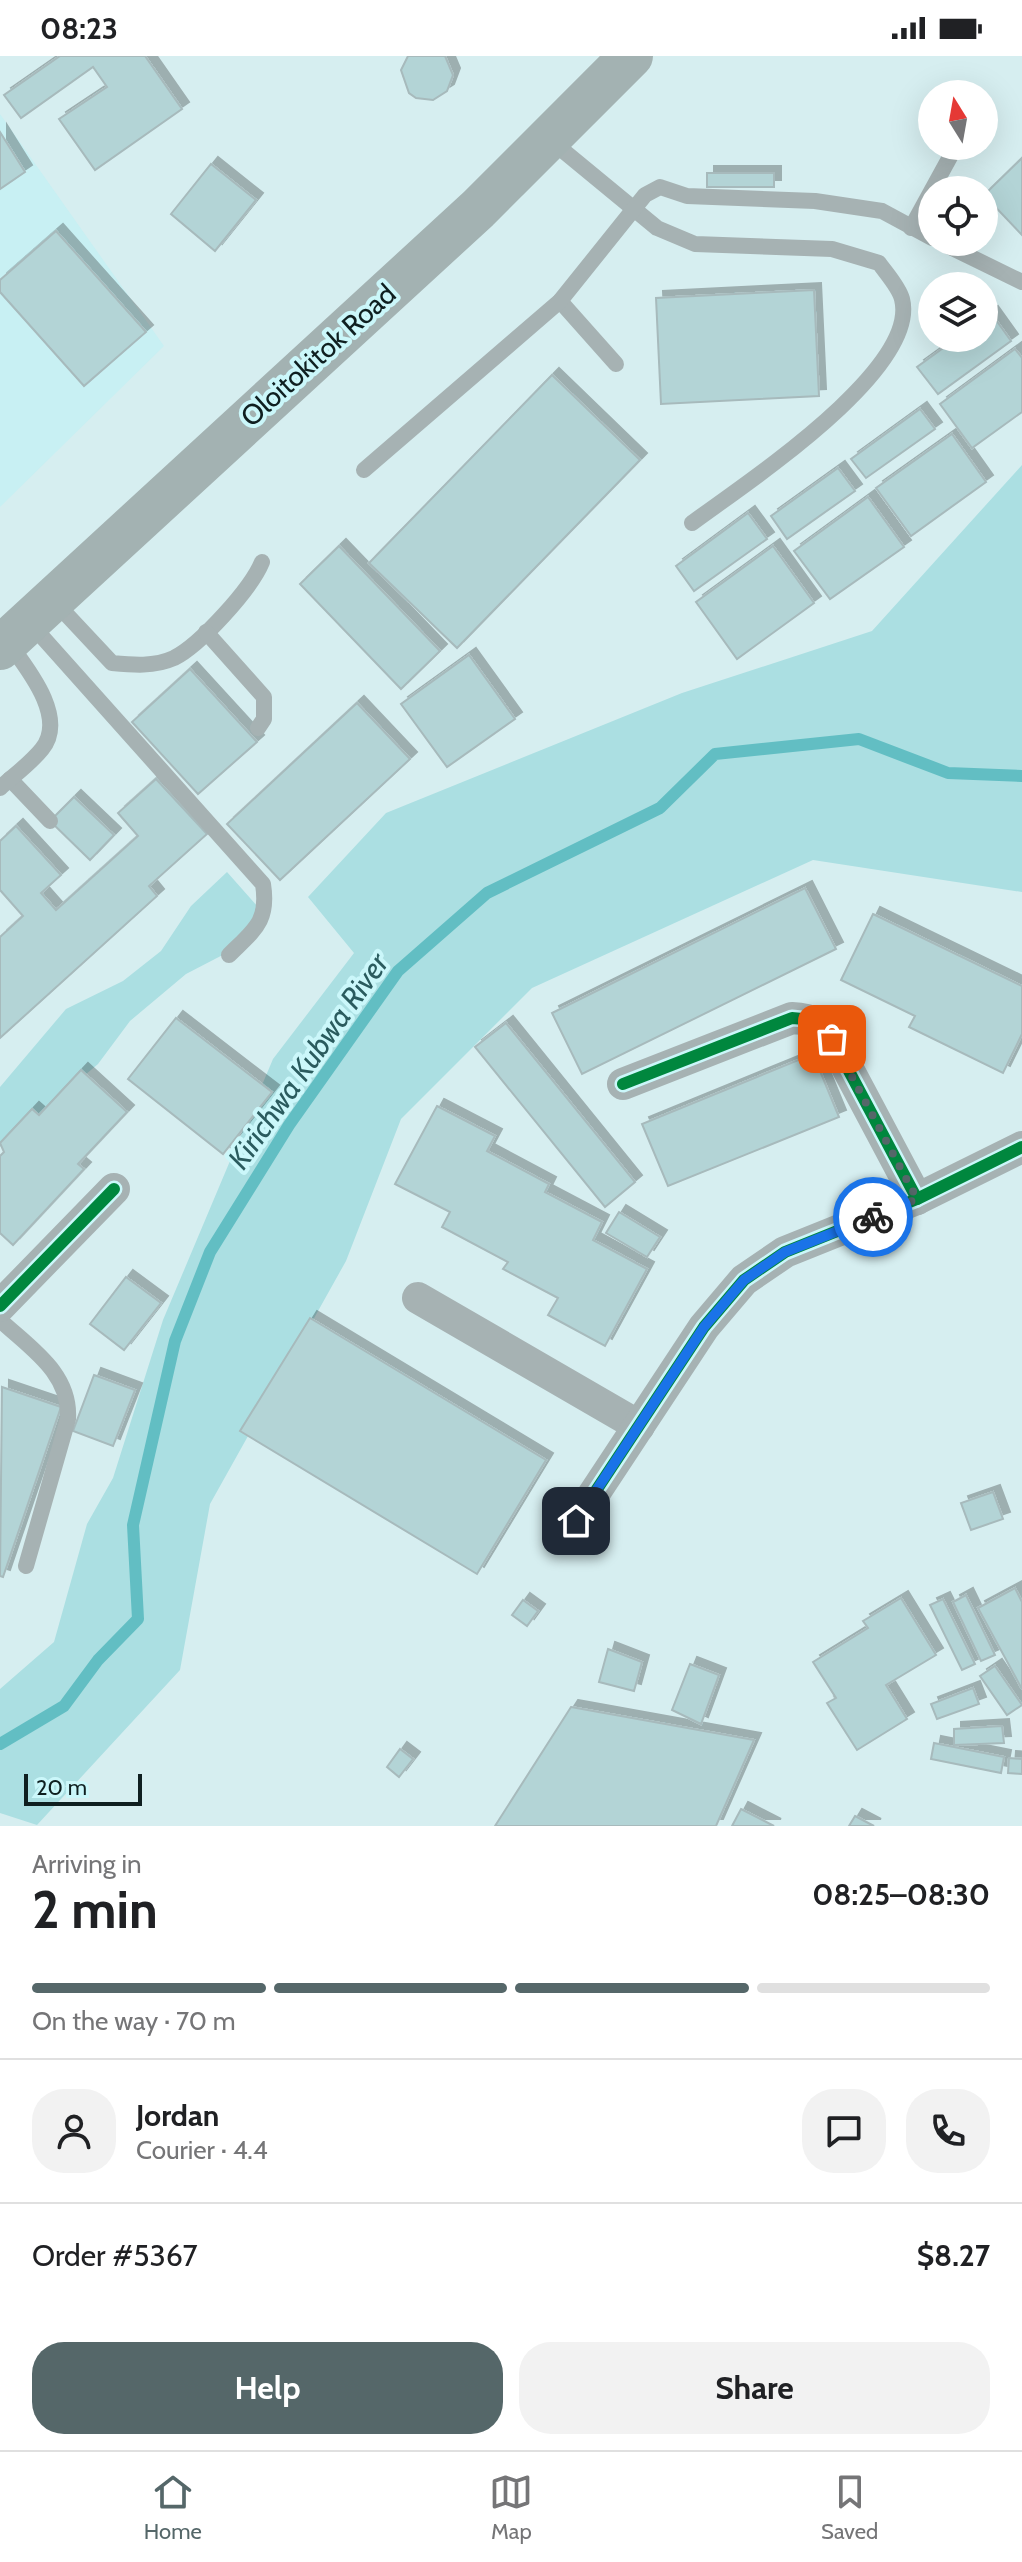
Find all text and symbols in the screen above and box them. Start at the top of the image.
text: 08:23 [40,10,118,47]
north arrow [918,80,998,160]
map controls [918,80,998,352]
button: locate [918,176,998,256]
button: layers [918,272,998,352]
street label: Oloitokitok Road [234,277,402,433]
water label: Kirichwa Kubwa River [220,944,397,1176]
pin [798,1005,866,1073]
icon: bag [810,1017,854,1061]
courier [833,1177,913,1257]
icon: bike [851,1195,895,1239]
pin [542,1487,610,1555]
icon: home [554,1499,598,1543]
scale bar [24,1770,142,1806]
text: 20 m [36,1774,87,1801]
text: Arriving in [32,1848,142,1880]
text: 08:25–08:30 [812,1876,990,1913]
text: 2 min [32,1878,158,1941]
text: On the way · 70 m [32,2005,236,2037]
button: person [32,2089,116,2173]
button: chat [802,2089,886,2173]
button: phone [906,2089,990,2173]
text: Jordan [136,2097,219,2134]
text: Courier · 4.4 [136,2134,268,2166]
text: Order #5367 [32,2237,198,2274]
text: $8.27 [917,2237,990,2274]
button: Help [32,2342,503,2434]
button: Share [519,2342,990,2434]
tab: Home [144,2470,202,2545]
tab: Map [489,2470,533,2545]
tab: Saved [821,2470,878,2545]

